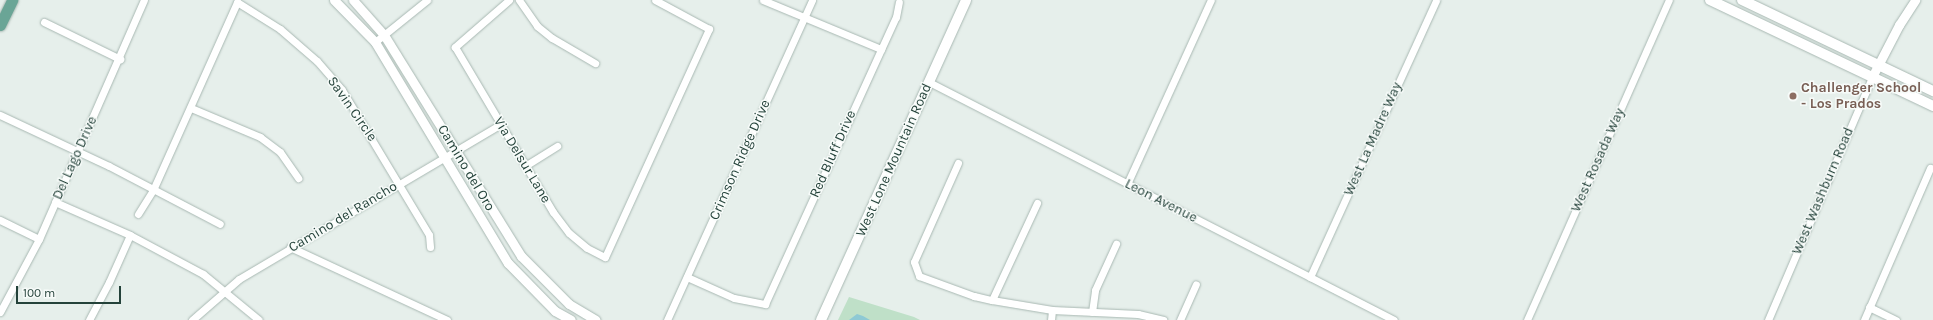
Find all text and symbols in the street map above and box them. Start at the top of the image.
street label: Savin Circle [324,73,380,145]
street label: West La Madre Way [1340,80,1406,198]
place label: Challenger School - Los Prados [1801,80,1921,112]
street label: West Lone Mountain Road [853,81,935,239]
marker: Challenger School - Los Prados [1788,91,1798,101]
street label: Crimson Ridge Drive [706,97,774,223]
street label: West Rosada Way [1568,105,1628,215]
street label: Red Bluff Drive [806,108,860,200]
street label: Del Lago Drive [49,114,101,202]
street label: Via Delsur Lane [490,114,554,206]
street label: Camino del Oro [434,122,498,214]
street label: West Washburn Road [1789,125,1857,257]
street label: Leon Avenue [1122,176,1200,226]
street label: Camino del Rancho [286,178,400,256]
scale bar [18,278,123,304]
text: 100 m [23,286,55,300]

